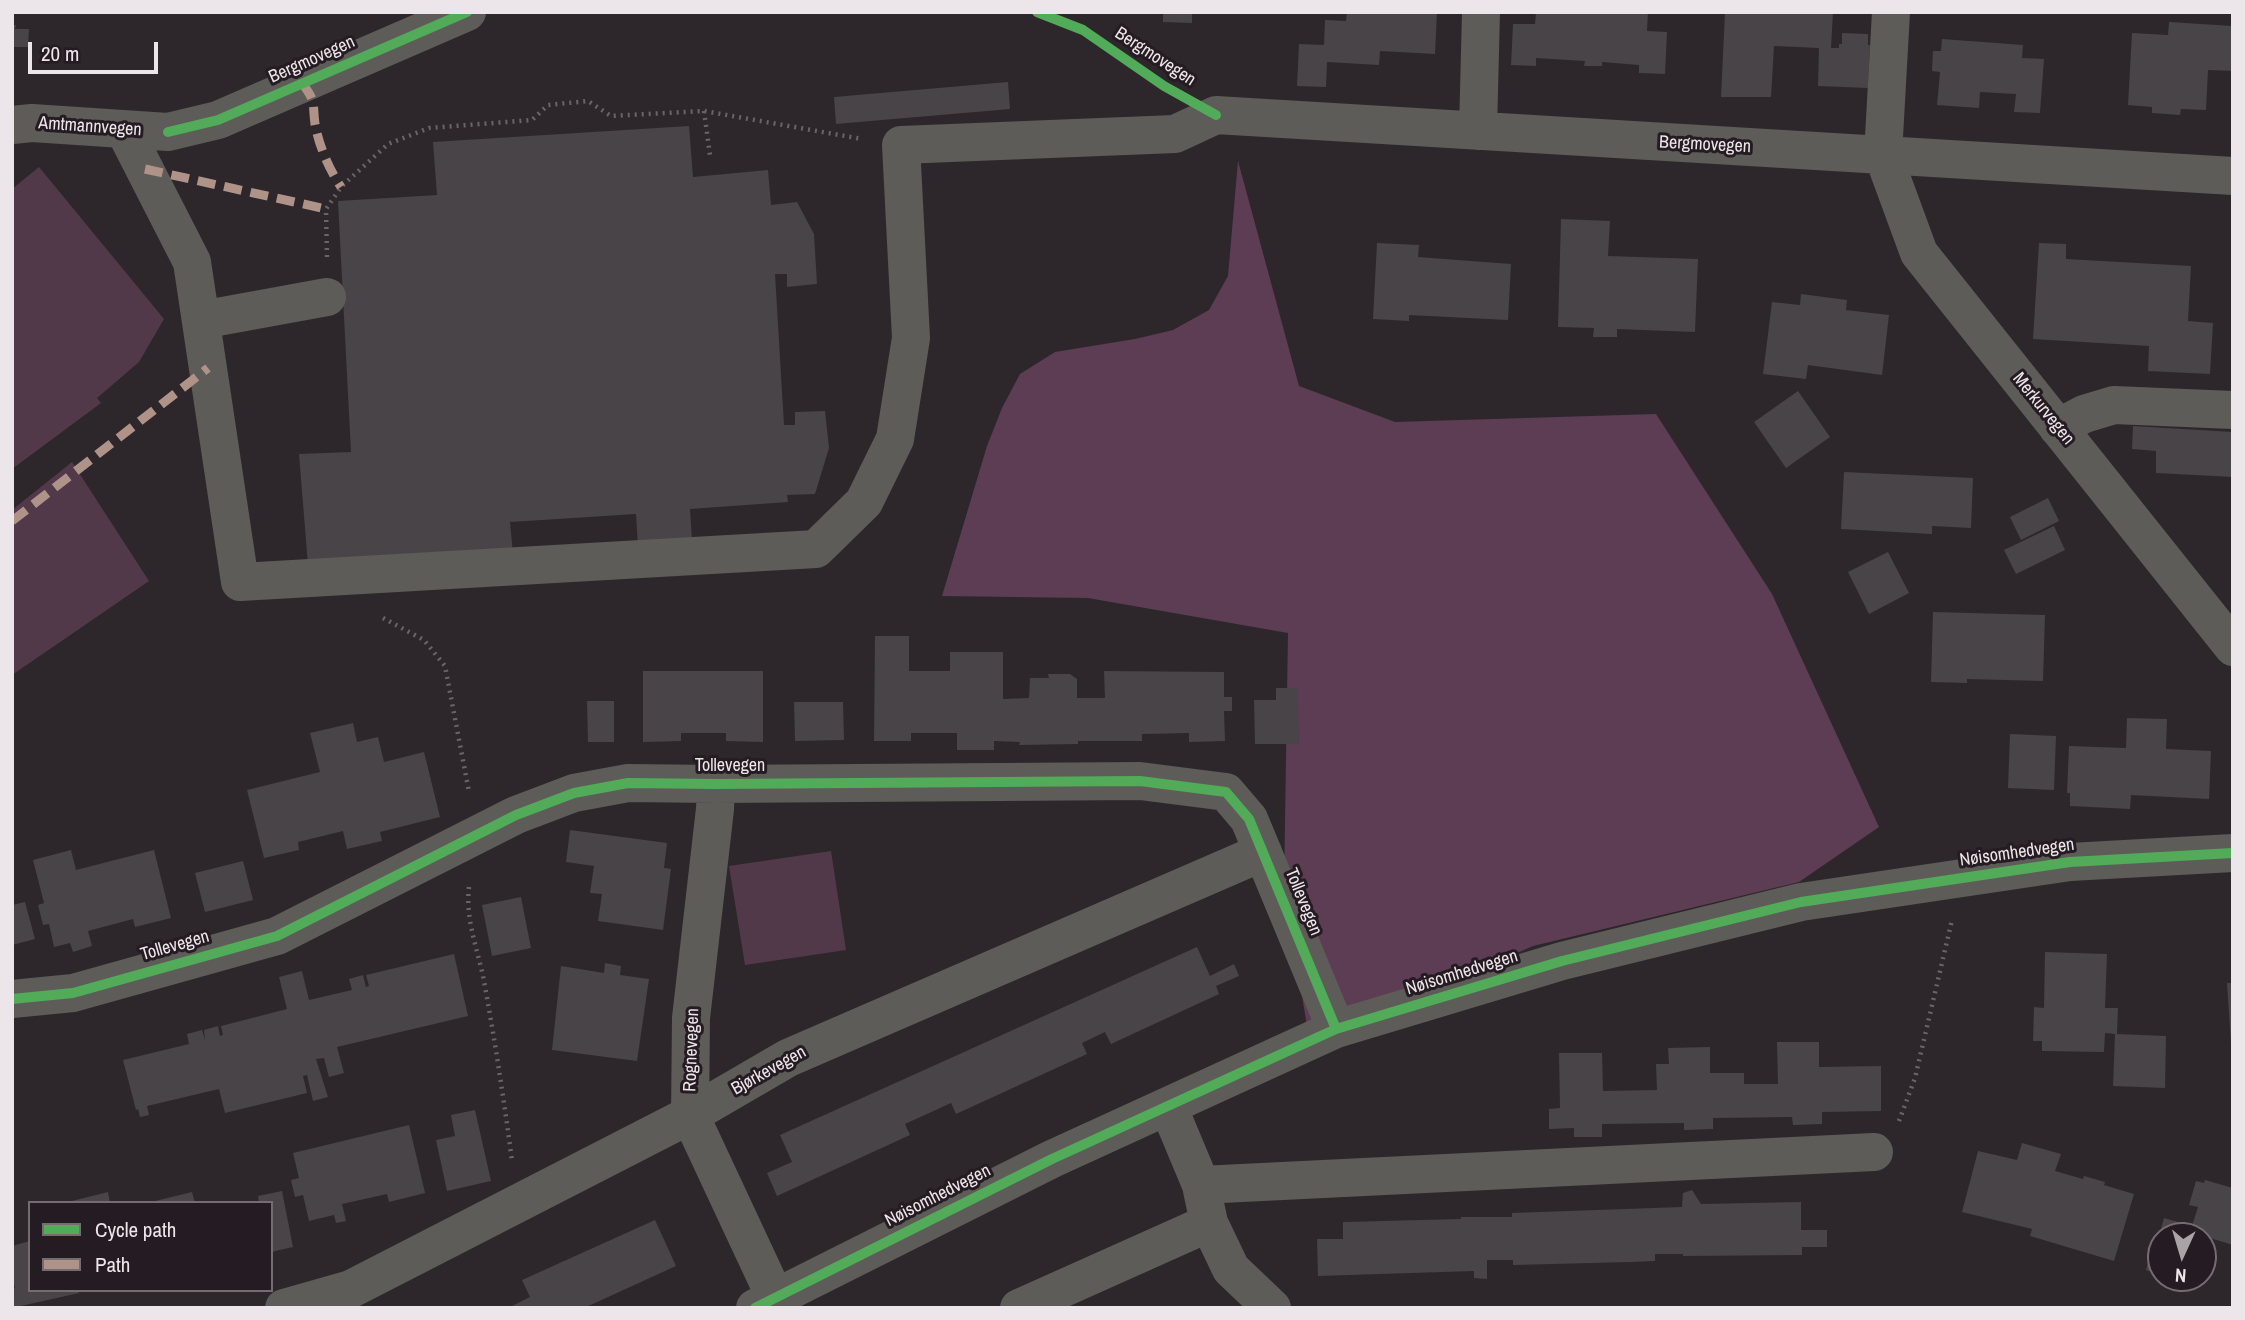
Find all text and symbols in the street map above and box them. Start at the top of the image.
street label: Bergmovegen [1111,23,1199,91]
scale bar [32,28,161,72]
street label: Bergmovegen [266,31,358,89]
text: 20 m [41,39,79,68]
street label: Amtmannvegen [38,113,142,141]
street label: Bergmovegen [1659,132,1751,158]
street label: Merkurvegen [2008,369,2078,449]
street label: Tollevegen [695,755,765,777]
street label: Nøisomhedvegen [1958,834,2076,872]
street label: Tollevegen [1280,865,1326,939]
street label: Tollevegen [138,926,212,966]
street label: Nøisomhedvegen [1404,946,1520,1000]
street label: Rognevegen [680,1008,704,1092]
street label: Bjørkevegen [728,1042,810,1100]
street label: Nøisomhedvegen [882,1160,994,1232]
legend [28,1201,273,1292]
text: Cycle path [95,1215,176,1244]
north arrow [2147,1222,2217,1292]
text: Path [95,1250,130,1279]
text: N [2174,1263,2187,1289]

